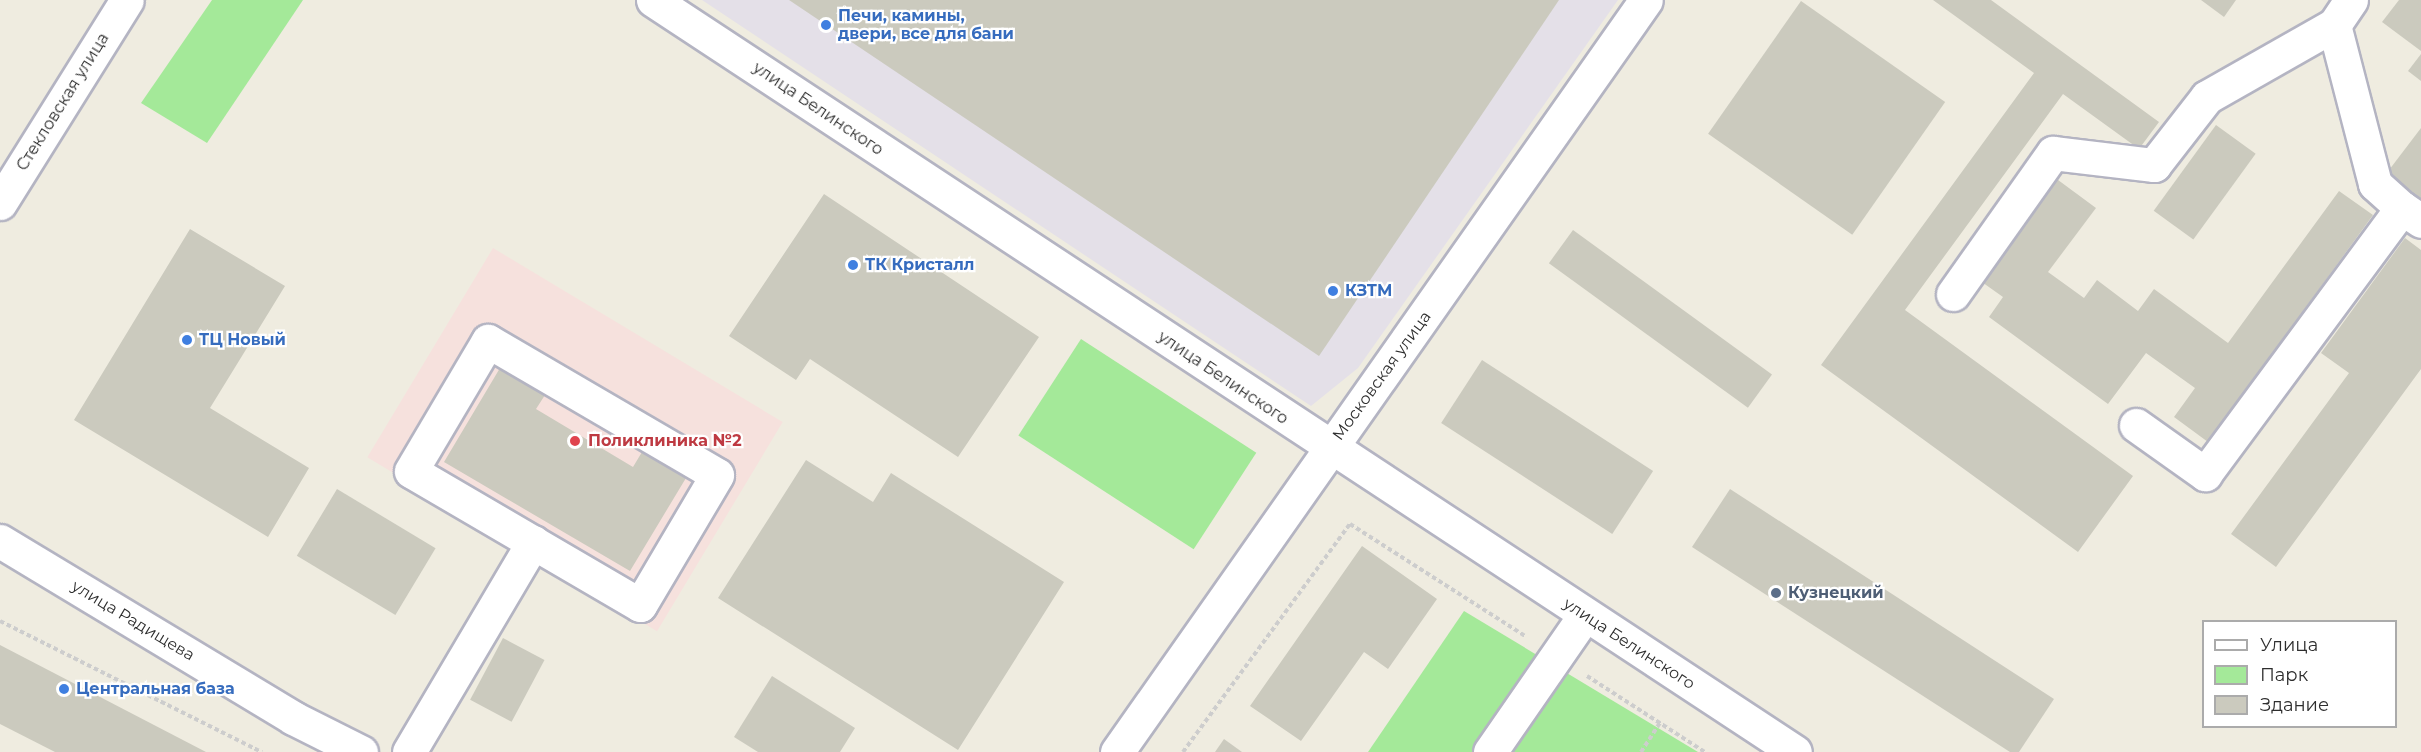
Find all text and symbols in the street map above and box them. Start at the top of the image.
place label: Печи, камины, двери, все для бани [838,6,1014,44]
marker: Печи, камины, двери, все для бани [819,18,833,32]
street label: Стекловская улица [13,30,113,174]
street label: улица Белинского [749,58,887,160]
place label: ТК Кристалл [865,255,975,275]
marker: ТК Кристалл [846,258,860,272]
place label: КЗТМ [1345,281,1392,301]
marker: КЗТМ [1326,284,1340,298]
street label: Московская улица [1329,308,1435,444]
street label: улица Белинского [1154,327,1292,429]
place label: ТЦ Новый [199,330,286,350]
marker: ТЦ Новый [180,333,194,347]
place label: Поликлиника №2 [588,431,742,451]
marker: Поликлиника №2 [566,432,584,450]
street label: улица Радищева [68,577,198,665]
place label: Кузнецкий [1788,583,1884,603]
marker: Кузнецкий [1769,586,1783,600]
street label: улица Белинского [1560,594,1698,694]
legend [2202,620,2397,728]
text: Улица [2260,634,2318,656]
text: Парк [2260,664,2308,686]
place label: Центральная база [76,679,235,699]
marker: Центральная база [57,682,71,696]
text: Здание [2260,694,2329,716]

